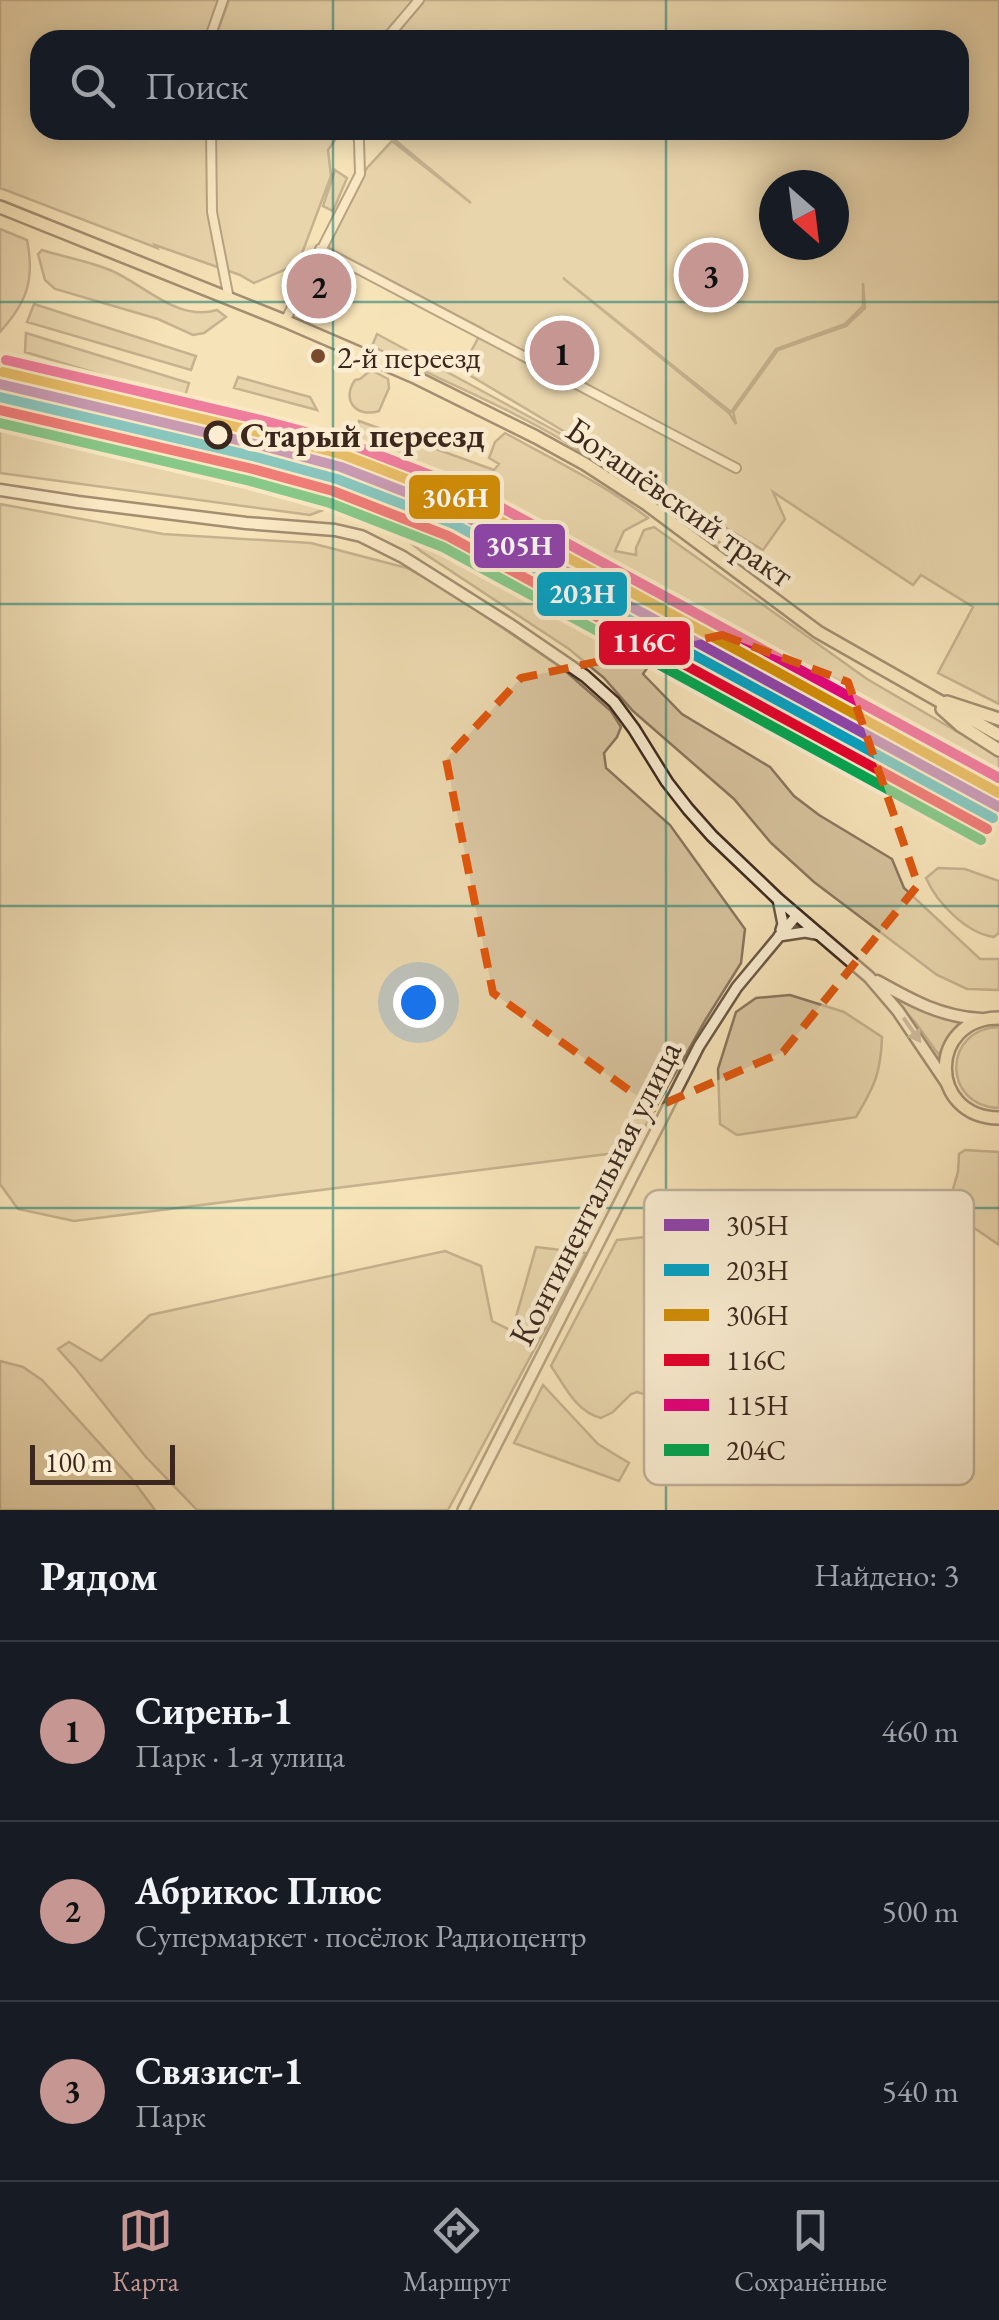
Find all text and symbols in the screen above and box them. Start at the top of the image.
search box [30,30,969,140]
icon: search [65,58,120,113]
text: Поиск [145,61,248,110]
north arrow [759,170,849,260]
pin: 3 [678,238,744,312]
pin: 2 [286,248,352,324]
pin: 1 [530,316,594,390]
place label: 2-й переезд [337,336,481,378]
marker: 2-й переезд [308,346,328,366]
street label: Богашёвский тракт [557,406,803,598]
place label: Старый переезд [240,412,485,457]
marker: Старый переезд [205,422,231,448]
line badge: 306Н [407,473,502,521]
text: 306Н [422,479,488,515]
line badge: 305Н [472,522,567,570]
text: 305Н [486,527,552,563]
line badge: 203Н [535,570,629,618]
text: 203Н [549,575,615,611]
line badge: 116С [597,619,692,667]
text: 116С [612,624,676,660]
your location [393,977,444,1028]
one-way arrow [902,1017,921,1043]
street label: Континентальная улица [498,1033,692,1353]
legend [644,1190,974,1485]
text: 305Н [726,1207,789,1243]
text: 203Н [726,1252,789,1288]
text: 306Н [726,1297,789,1333]
text: 116С [726,1342,786,1378]
text: 115Н [726,1387,789,1423]
text: 204С [726,1432,786,1468]
scale bar [30,1440,175,1484]
text: 100 m [45,1444,113,1480]
text: Рядом [40,1548,158,1603]
text: Найдено: 3 [814,1554,959,1596]
text: Сирень-1 [135,1686,293,1735]
text: 1 [64,1710,81,1752]
text: 460 m [882,1710,959,1752]
text: Парк · 1-я улица [135,1735,345,1777]
text: Абрикос Плюс [135,1866,382,1915]
text: 2 [64,1890,81,1932]
text: 500 m [882,1890,959,1932]
text: Супермаркет · посёлок Радиоцентр [135,1915,587,1957]
text: Связист-1 [135,2046,303,2095]
text: 3 [64,2070,81,2112]
text: 540 m [882,2070,959,2112]
text: Парк [135,2095,206,2137]
tab: Карта [112,2203,179,2299]
tab: Маршрут [403,2203,510,2299]
tab: Сохранённые [734,2203,887,2299]

